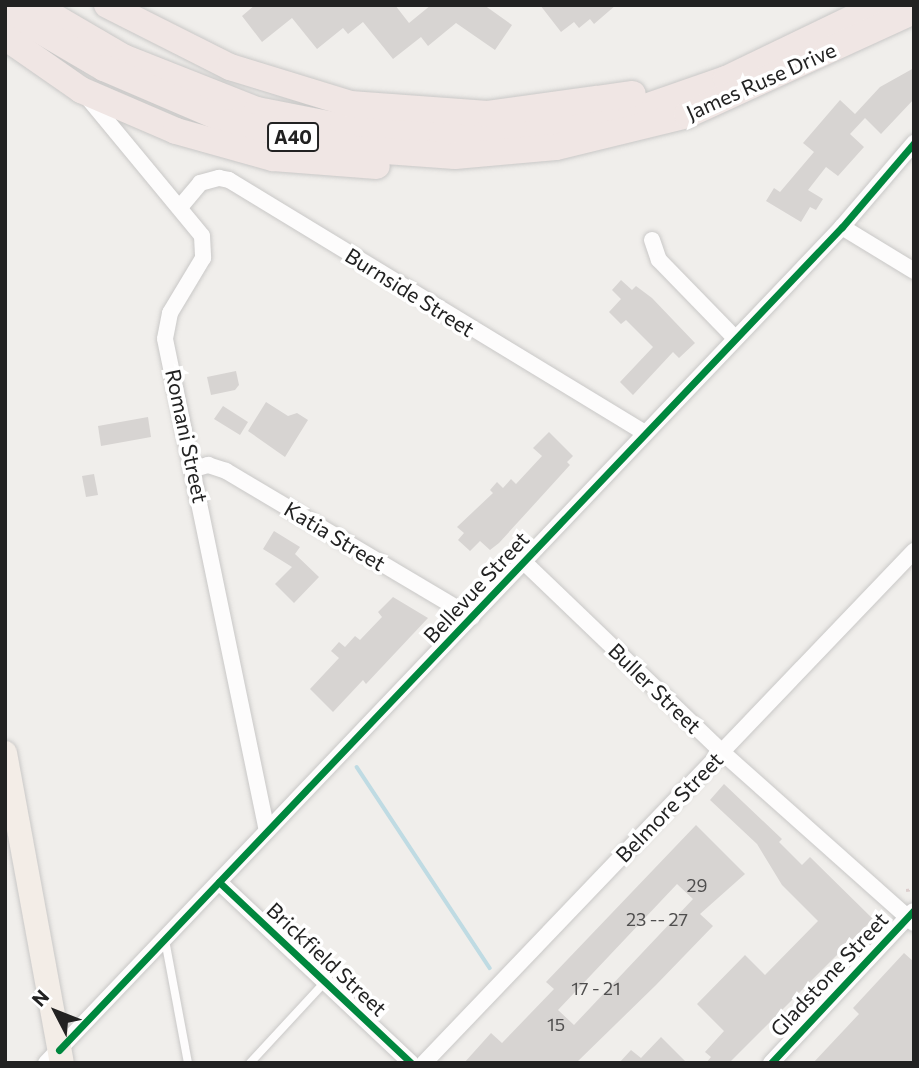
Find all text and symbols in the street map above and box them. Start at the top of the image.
street label: James Ruse Drive [682,37,840,125]
road number: A40 [267,122,319,153]
street label: Burnside Street [341,242,479,342]
street label: Romani Street [161,367,213,505]
street label: Katia Street [280,496,390,576]
street label: Bellevue Street [418,526,534,648]
street label: Buller Street [604,638,706,738]
street label: Belmore Street [610,747,728,867]
house number: 29 [687,874,707,896]
street label: Brickfield Street [262,897,392,1021]
street label: Gladstone Street [765,907,893,1041]
house number: 23 -- 27 [626,908,688,930]
north arrow [21,977,91,1047]
house number: 17 - 21 [571,977,621,999]
text: N [27,985,53,1011]
house number: 15 [547,1013,565,1035]

